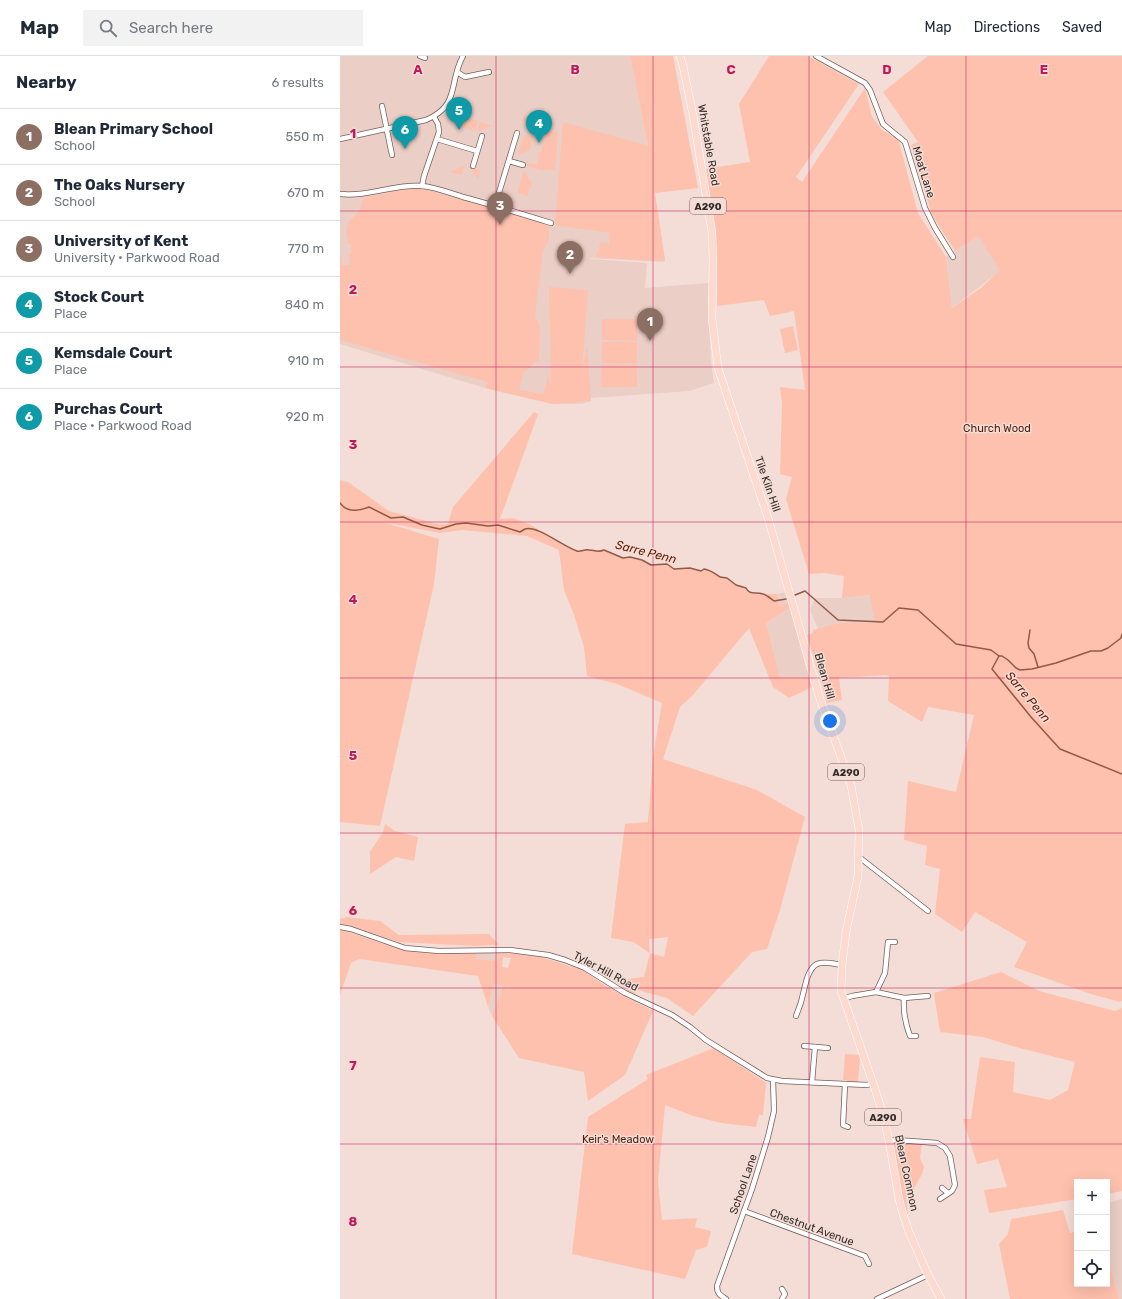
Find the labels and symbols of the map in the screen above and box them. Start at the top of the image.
text: A [413,62,423,77]
text: B [570,62,580,77]
text: C [726,62,736,77]
text: D [882,62,892,77]
text: E [1040,62,1048,77]
pin: 5 [446,97,472,130]
street label: Whitstable Road [695,103,722,187]
pin: 4 [526,110,552,143]
pin: 6 [392,116,418,149]
text: 1 [350,126,356,141]
street label: Moat Lane [910,145,938,199]
pin: 3 [487,192,513,225]
road number: A290 [690,198,726,214]
pin: 2 [557,241,583,274]
text: 2 [349,282,357,297]
pin: 1 [637,308,663,341]
park label: Church Wood [963,422,1031,435]
text: 3 [349,437,358,452]
street label: Tile Kiln Hill [752,455,783,514]
water label: Sarre Penn [614,538,678,566]
text: 4 [349,592,358,607]
street label: Blean Hill [812,652,837,701]
water label: Sarre Penn [1003,669,1053,725]
your location [820,711,840,731]
text: 5 [349,748,357,763]
road number: A290 [828,764,864,780]
text: 6 [349,903,358,918]
street label: Tyler Hill Road [571,949,640,994]
text: 7 [349,1058,357,1073]
road number: A290 [865,1109,901,1125]
park label: Keir's Meadow [582,1133,654,1146]
street label: Blean Common [892,1134,921,1213]
street label: School Lane [727,1152,760,1216]
street label: Chestnut Avenue [768,1206,856,1249]
text: 8 [349,1214,358,1229]

